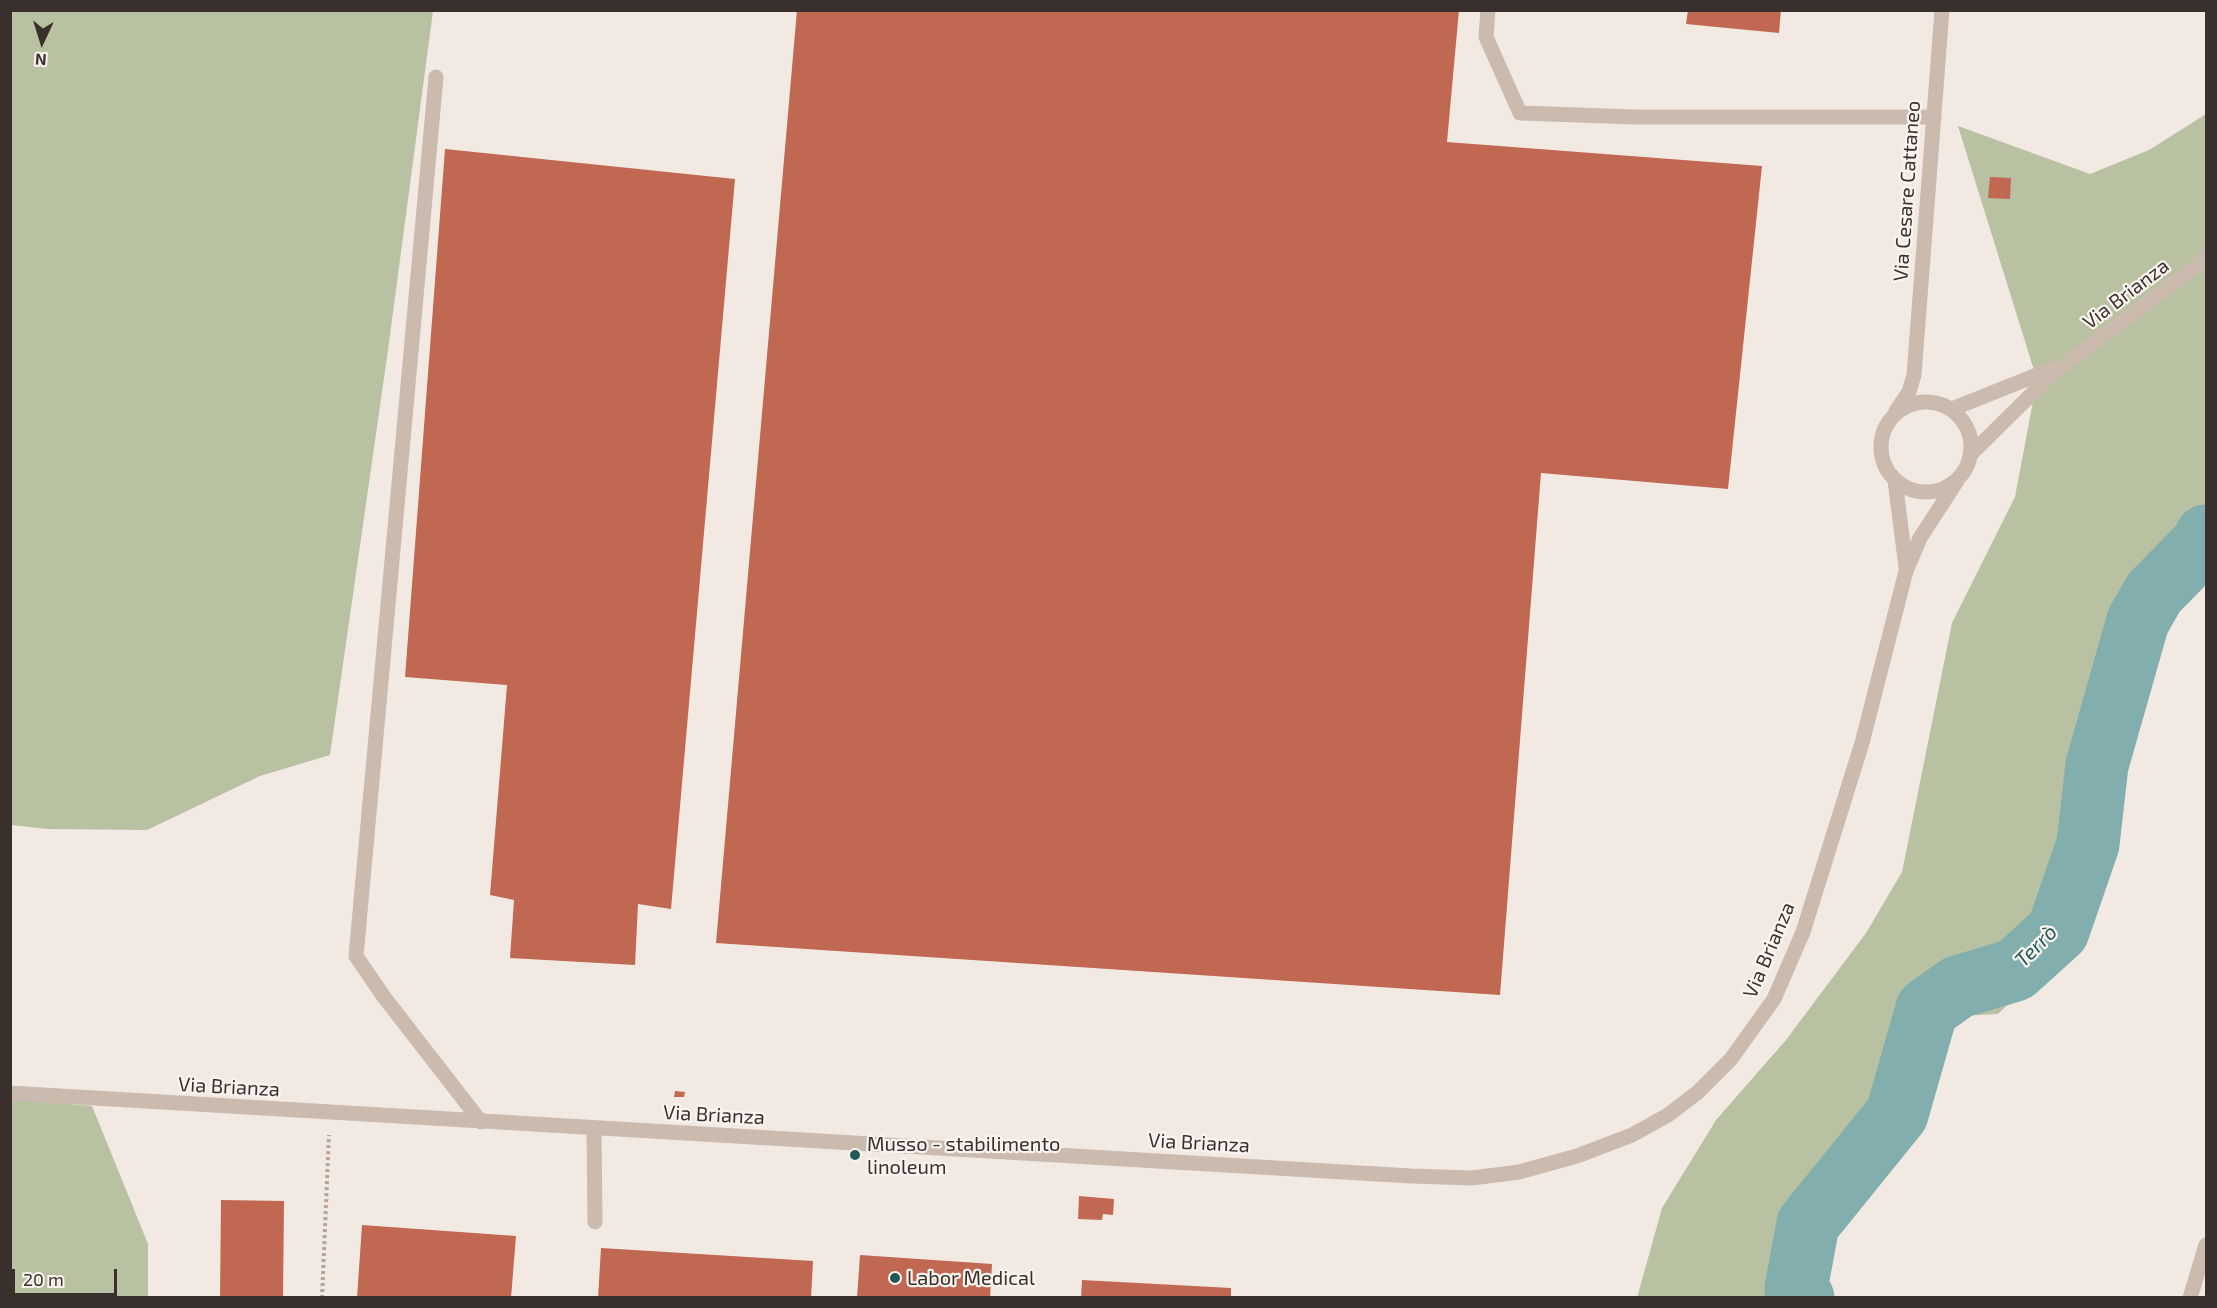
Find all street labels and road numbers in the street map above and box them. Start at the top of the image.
street label: Via Cesare Cattaneo [1889,100,1925,282]
street label: Via Brianza [2078,254,2174,334]
street label: Via Brianza [1738,898,1800,1002]
street label: Via Brianza [178,1072,280,1102]
street label: Via Brianza [663,1100,765,1130]
street label: Via Brianza [1148,1128,1250,1158]

